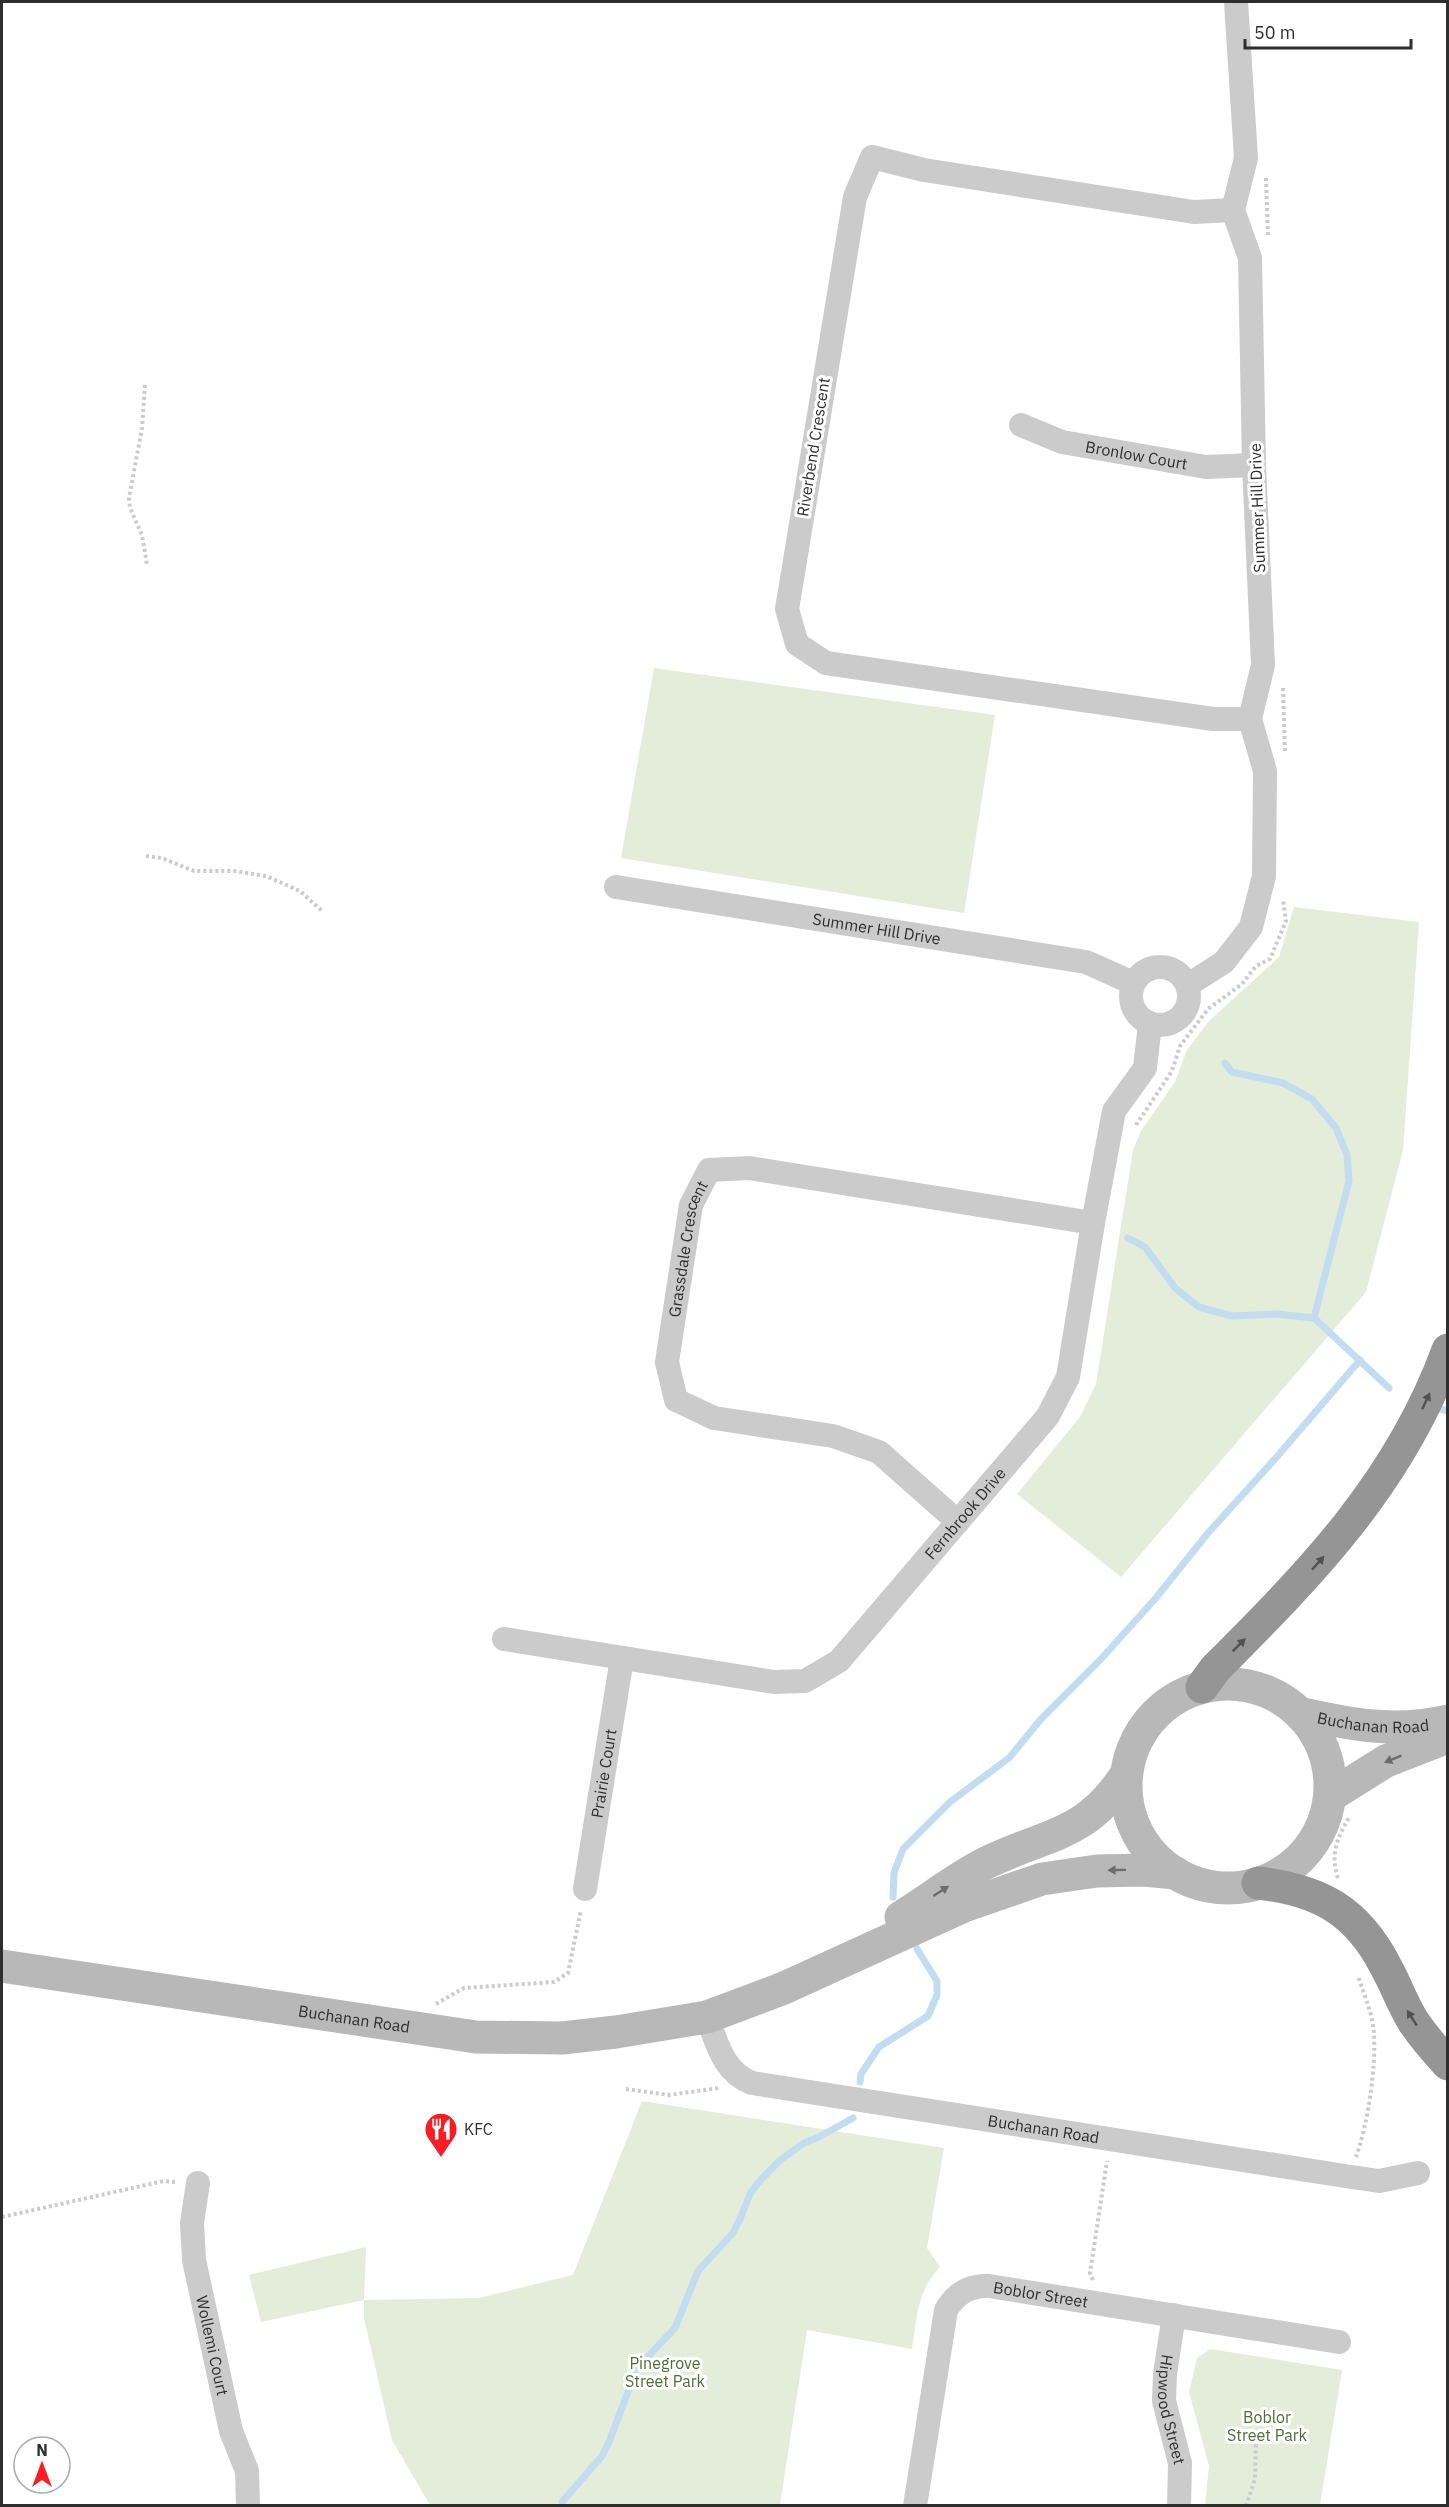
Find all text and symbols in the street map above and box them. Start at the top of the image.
scale bar [1245,12,1412,50]
text: 50 m [1254,21,1296,44]
street label: Riverbend Crescent [792,376,834,518]
street label: Bronlow Court [1084,436,1189,474]
street label: Summer Hill Drive [1245,443,1269,573]
street label: Summer Hill Drive [811,909,943,949]
street label: Grassdale Crescent [664,1177,712,1319]
one-way arrow [1421,1393,1430,1410]
street label: Fernbrook Drive [920,1463,1010,1563]
one-way arrow [1311,1556,1324,1571]
one-way arrow [1232,1638,1246,1653]
street label: Buchanan Road [1315,1707,1430,1737]
street label: Prairie Court [587,1727,620,1819]
one-way arrow [1384,1755,1402,1764]
one-way arrow [1108,1865,1127,1875]
one-way arrow [932,1885,948,1897]
street label: Buchanan Road [297,2001,411,2037]
one-way arrow [1407,2010,1418,2026]
street label: Buchanan Road [986,2110,1101,2147]
restaurant icon: KFC [423,2111,459,2158]
place label: KFC [464,2119,493,2139]
street label: Boblor Street [992,2277,1090,2312]
street label: Wollemi Court [192,2294,233,2397]
park label: Pinegrove Street Park [625,2353,706,2391]
street label: Hipwood Street [1154,2353,1190,2467]
park label: Boblor Street Park [1227,2407,1308,2445]
north arrow [12,2435,72,2495]
text: N [36,2440,48,2460]

